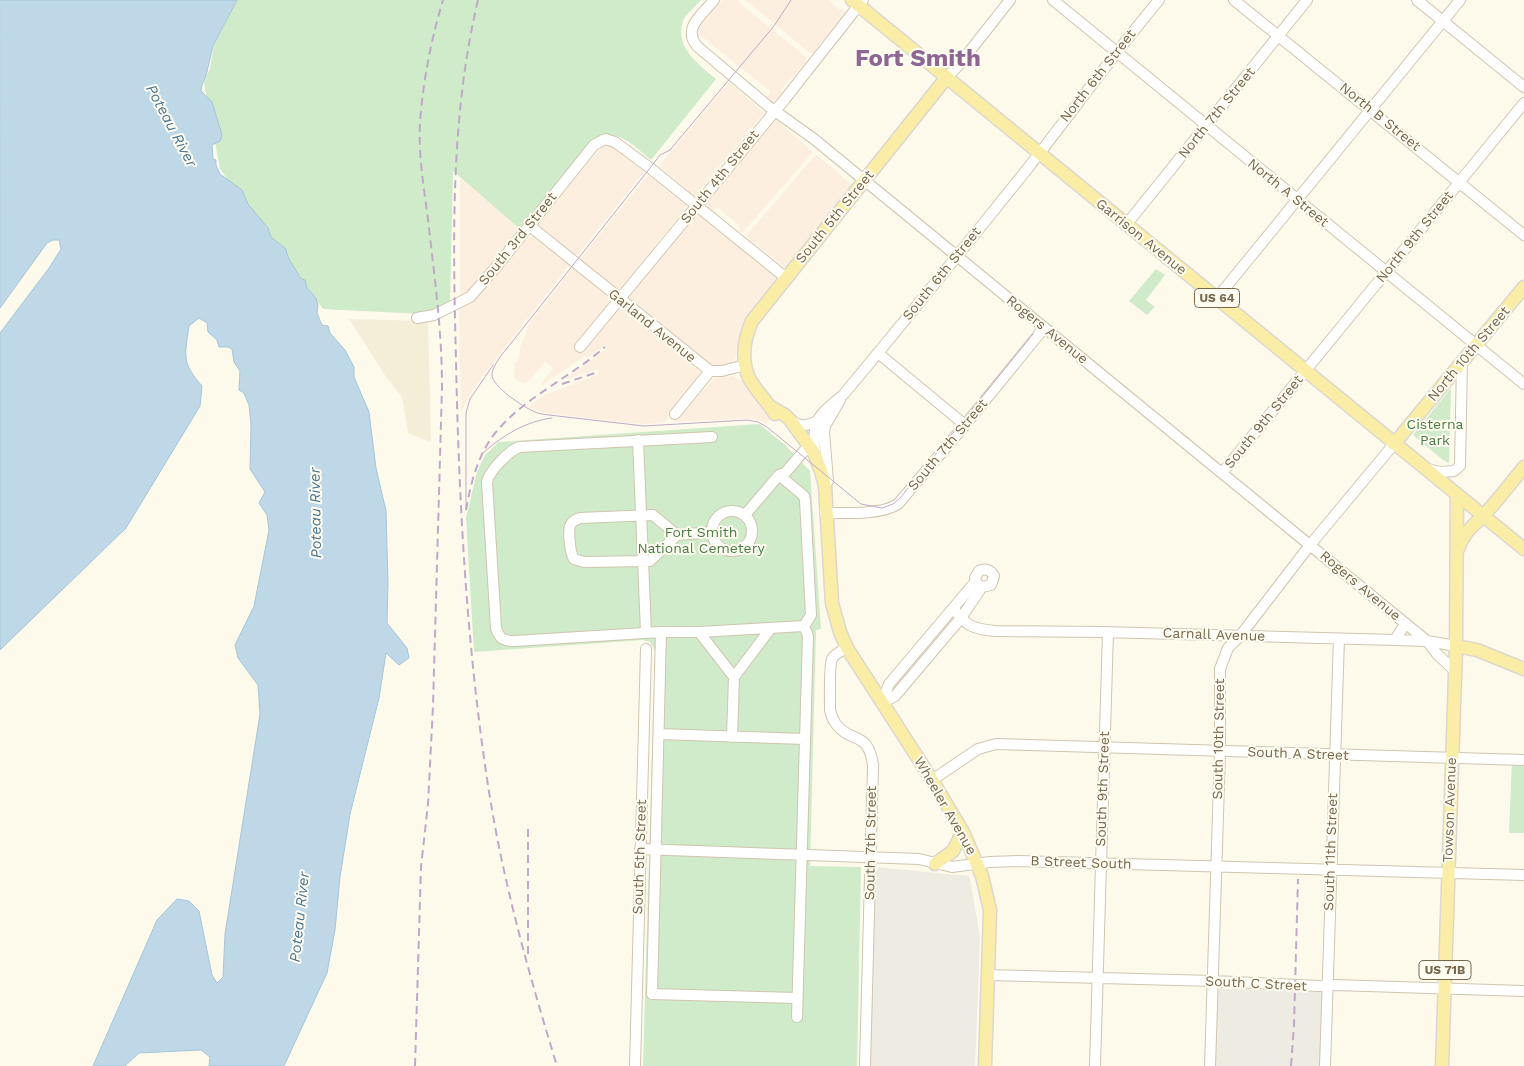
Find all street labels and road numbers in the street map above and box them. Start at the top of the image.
street label: North 6th Street [1057,26,1139,126]
street label: North 7th Street [1175,64,1259,162]
street label: North B Street [1336,79,1424,155]
street label: South 4th Street [677,127,763,227]
street label: North A Street [1244,155,1332,231]
street label: South 5th Street [792,167,878,267]
street label: North 9th Street [1373,188,1457,286]
street label: South 3rd Street [475,189,561,289]
street label: Garrison Avenue [1092,195,1190,279]
street label: South 6th Street [899,224,985,324]
street label: Garland Avenue [605,286,699,366]
road number: US 64 [1194,288,1240,308]
street label: Rogers Avenue [1003,292,1091,368]
street label: North 10th Street [1424,303,1514,405]
street label: South 9th Street [1221,372,1307,472]
street label: South 7th Street [905,396,991,494]
street label: Rogers Avenue [1316,547,1404,625]
street label: Carnall Avenue [1162,625,1266,645]
street label: South 10th Street [1210,678,1228,800]
street label: South 9th Street [1093,731,1113,847]
street label: South A Street [1247,744,1349,764]
street label: Wheeler Avenue [910,754,980,858]
street label: Towson Avenue [1440,757,1460,863]
street label: South 7th Street [862,786,880,900]
street label: South 11th Street [1321,793,1341,911]
street label: South 5th Street [630,799,650,915]
street label: B Street South [1030,853,1132,873]
road number: US 71B [1419,960,1471,980]
street label: South C Street [1205,973,1307,995]

